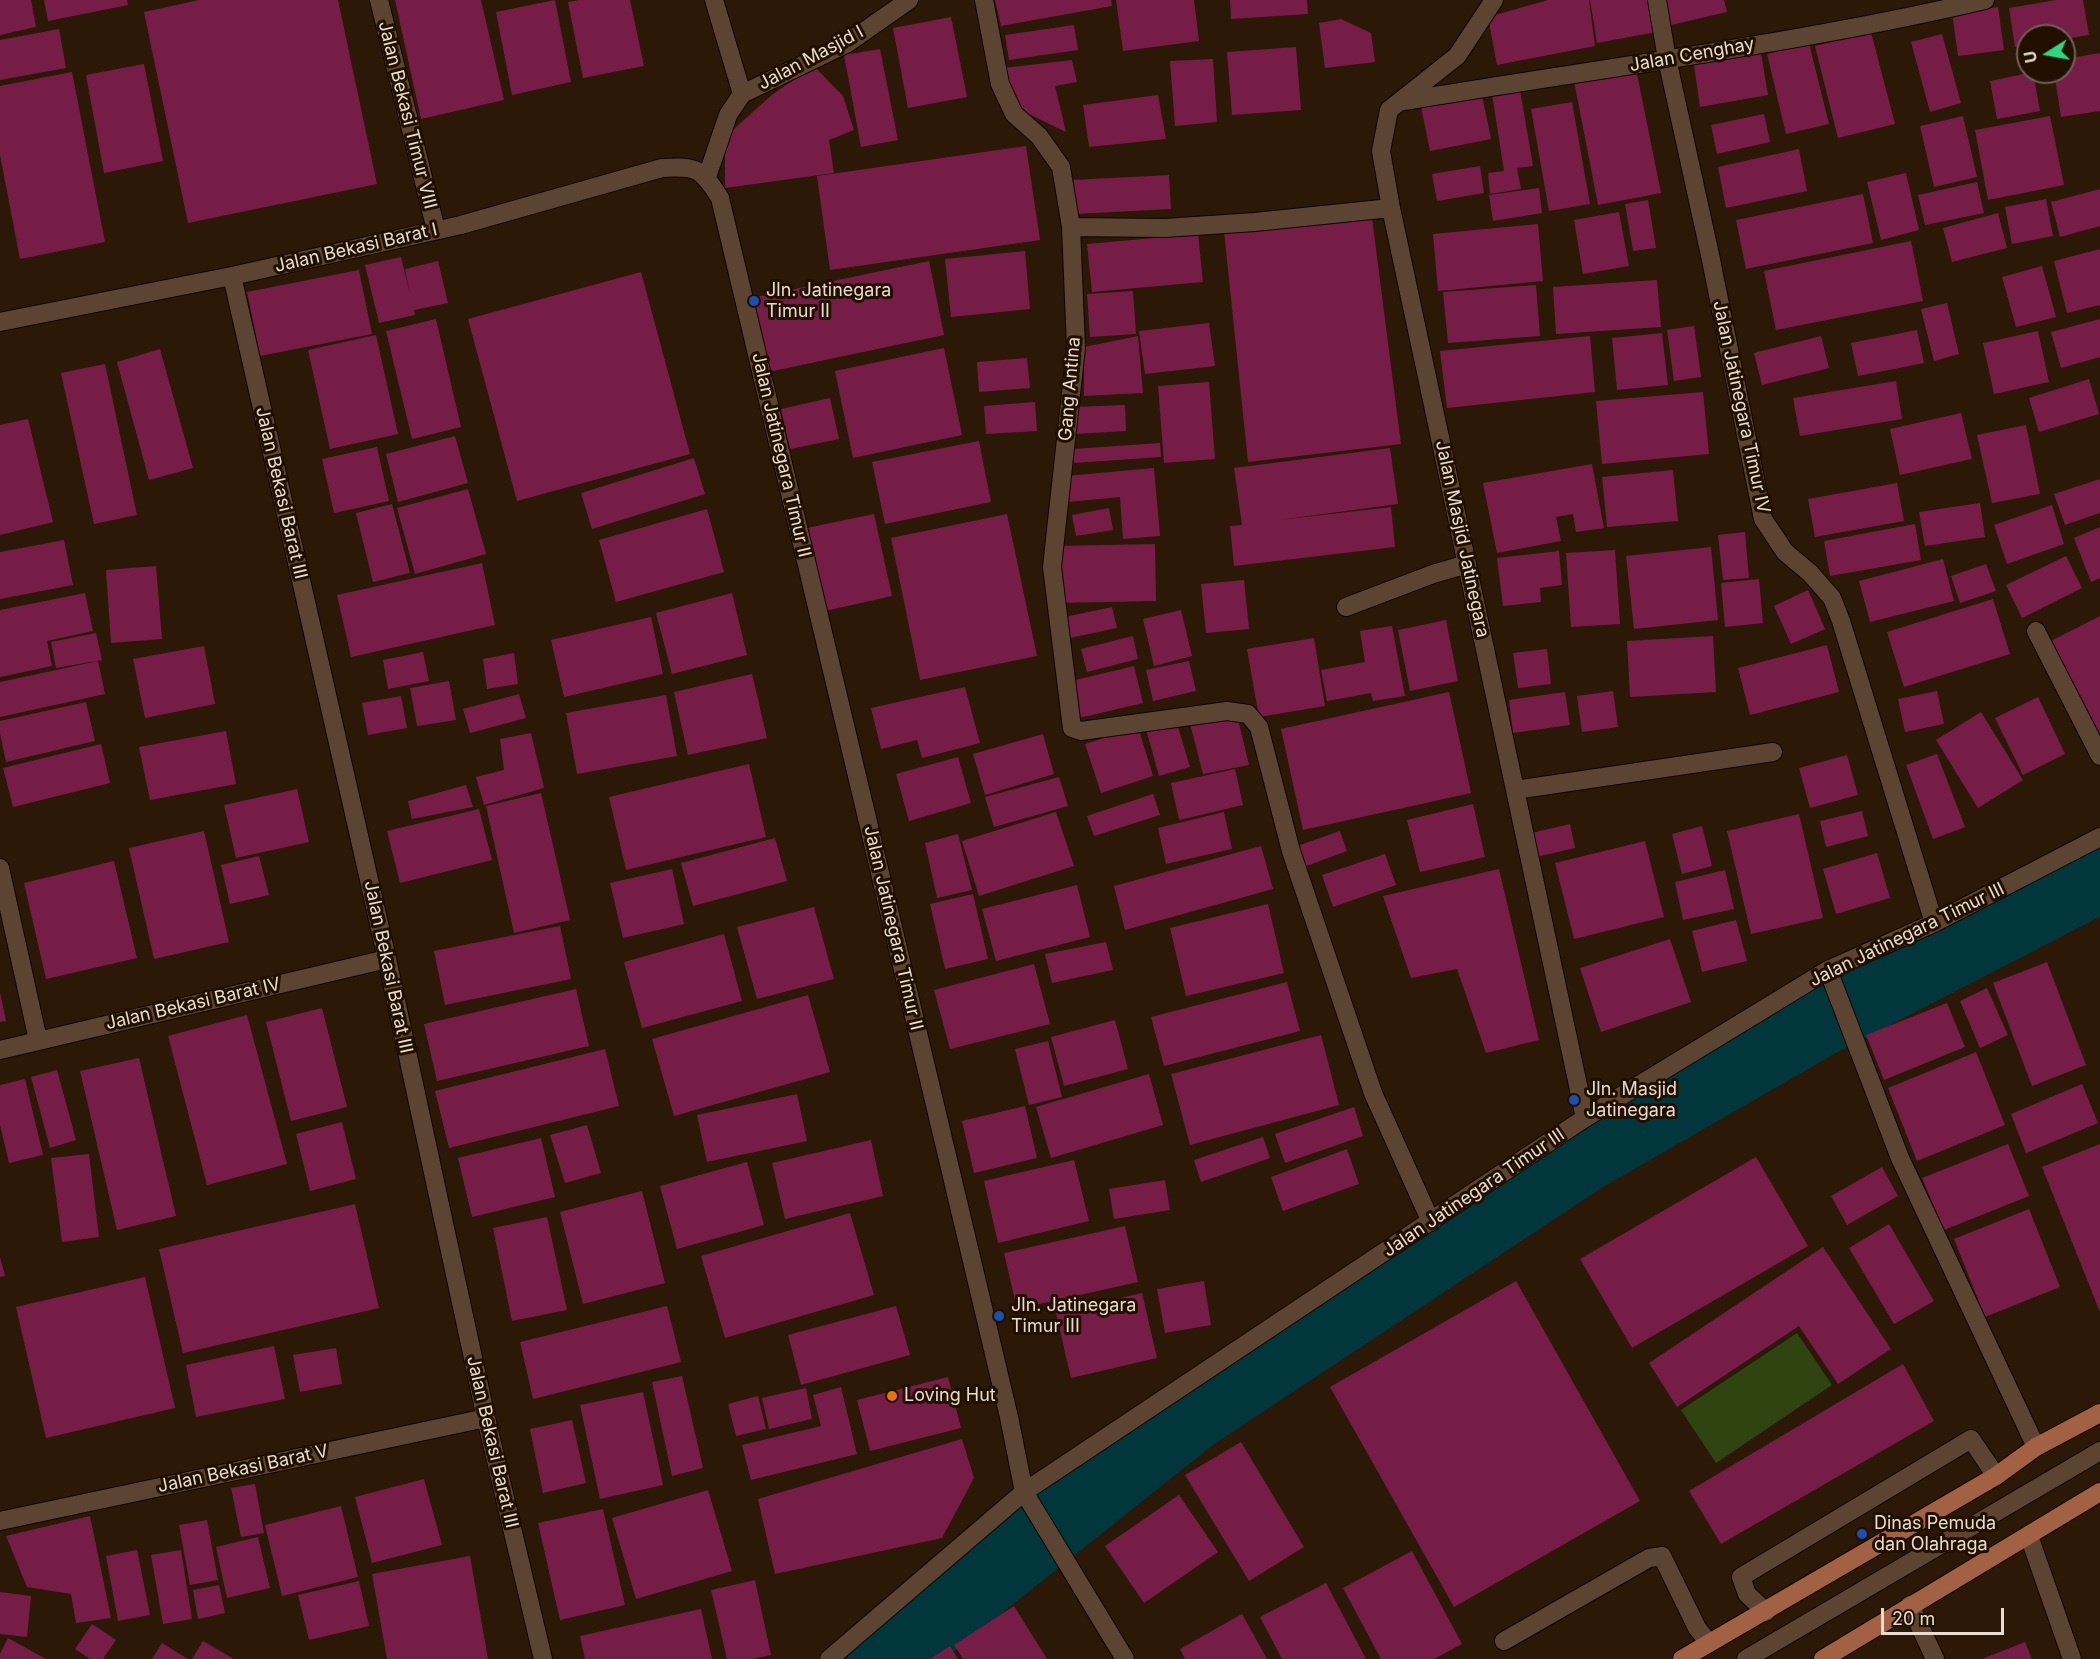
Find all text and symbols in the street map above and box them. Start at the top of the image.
street label: Jalan Bekasi Timur VIII [373,19,441,211]
street label: Jalan Masjid I [755,21,867,95]
north arrow [2016,24,2076,84]
street label: Jalan Cenghay [1628,33,1756,77]
text: U [2019,49,2041,65]
street label: Jalan Bekasi Barat I [273,219,439,277]
place label: Jln. Jatinegara Timur II [766,280,891,322]
marker: Jln. Jatinegara Timur II [747,294,761,308]
street label: Jalan Jatinegara Timur IV [1708,299,1774,515]
street label: Gang Antina [1055,336,1085,442]
street label: Jalan Jatinegara Timur II [747,351,815,559]
street label: Jalan Bekasi Barat III [251,405,311,581]
street label: Jalan Masjid Jatinegara [1431,438,1493,640]
street label: Jalan Jatinegara Timur II [859,824,927,1032]
street label: Jalan Jatinegara Timur III [1806,878,2008,992]
street label: Jalan Bekasi Barat III [359,879,417,1055]
street label: Jalan Bekasi Barat IV [104,973,282,1035]
place label: Jln. Masjid Jatinegara [1586,1079,1677,1122]
marker: Jln. Masjid Jatinegara [1567,1093,1581,1107]
street label: Jalan Jatinegara Timur III [1379,1124,1569,1262]
place label: Jln. Jatinegara Timur III [1011,1295,1136,1338]
marker: Jln. Jatinegara Timur III [992,1309,1006,1323]
street label: Jalan Bekasi Barat III [462,1354,522,1530]
place label: Loving Hut [904,1385,996,1407]
marker: Loving Hut [885,1389,899,1403]
street label: Jalan Bekasi Barat V [156,1440,330,1498]
place label: Dinas Pemuda dan Olahraga [1874,1513,1996,1556]
marker: Dinas Pemuda dan Olahraga [1855,1527,1869,1541]
scale bar [1884,1596,2007,1634]
text: 20 m [1892,1608,1935,1629]

